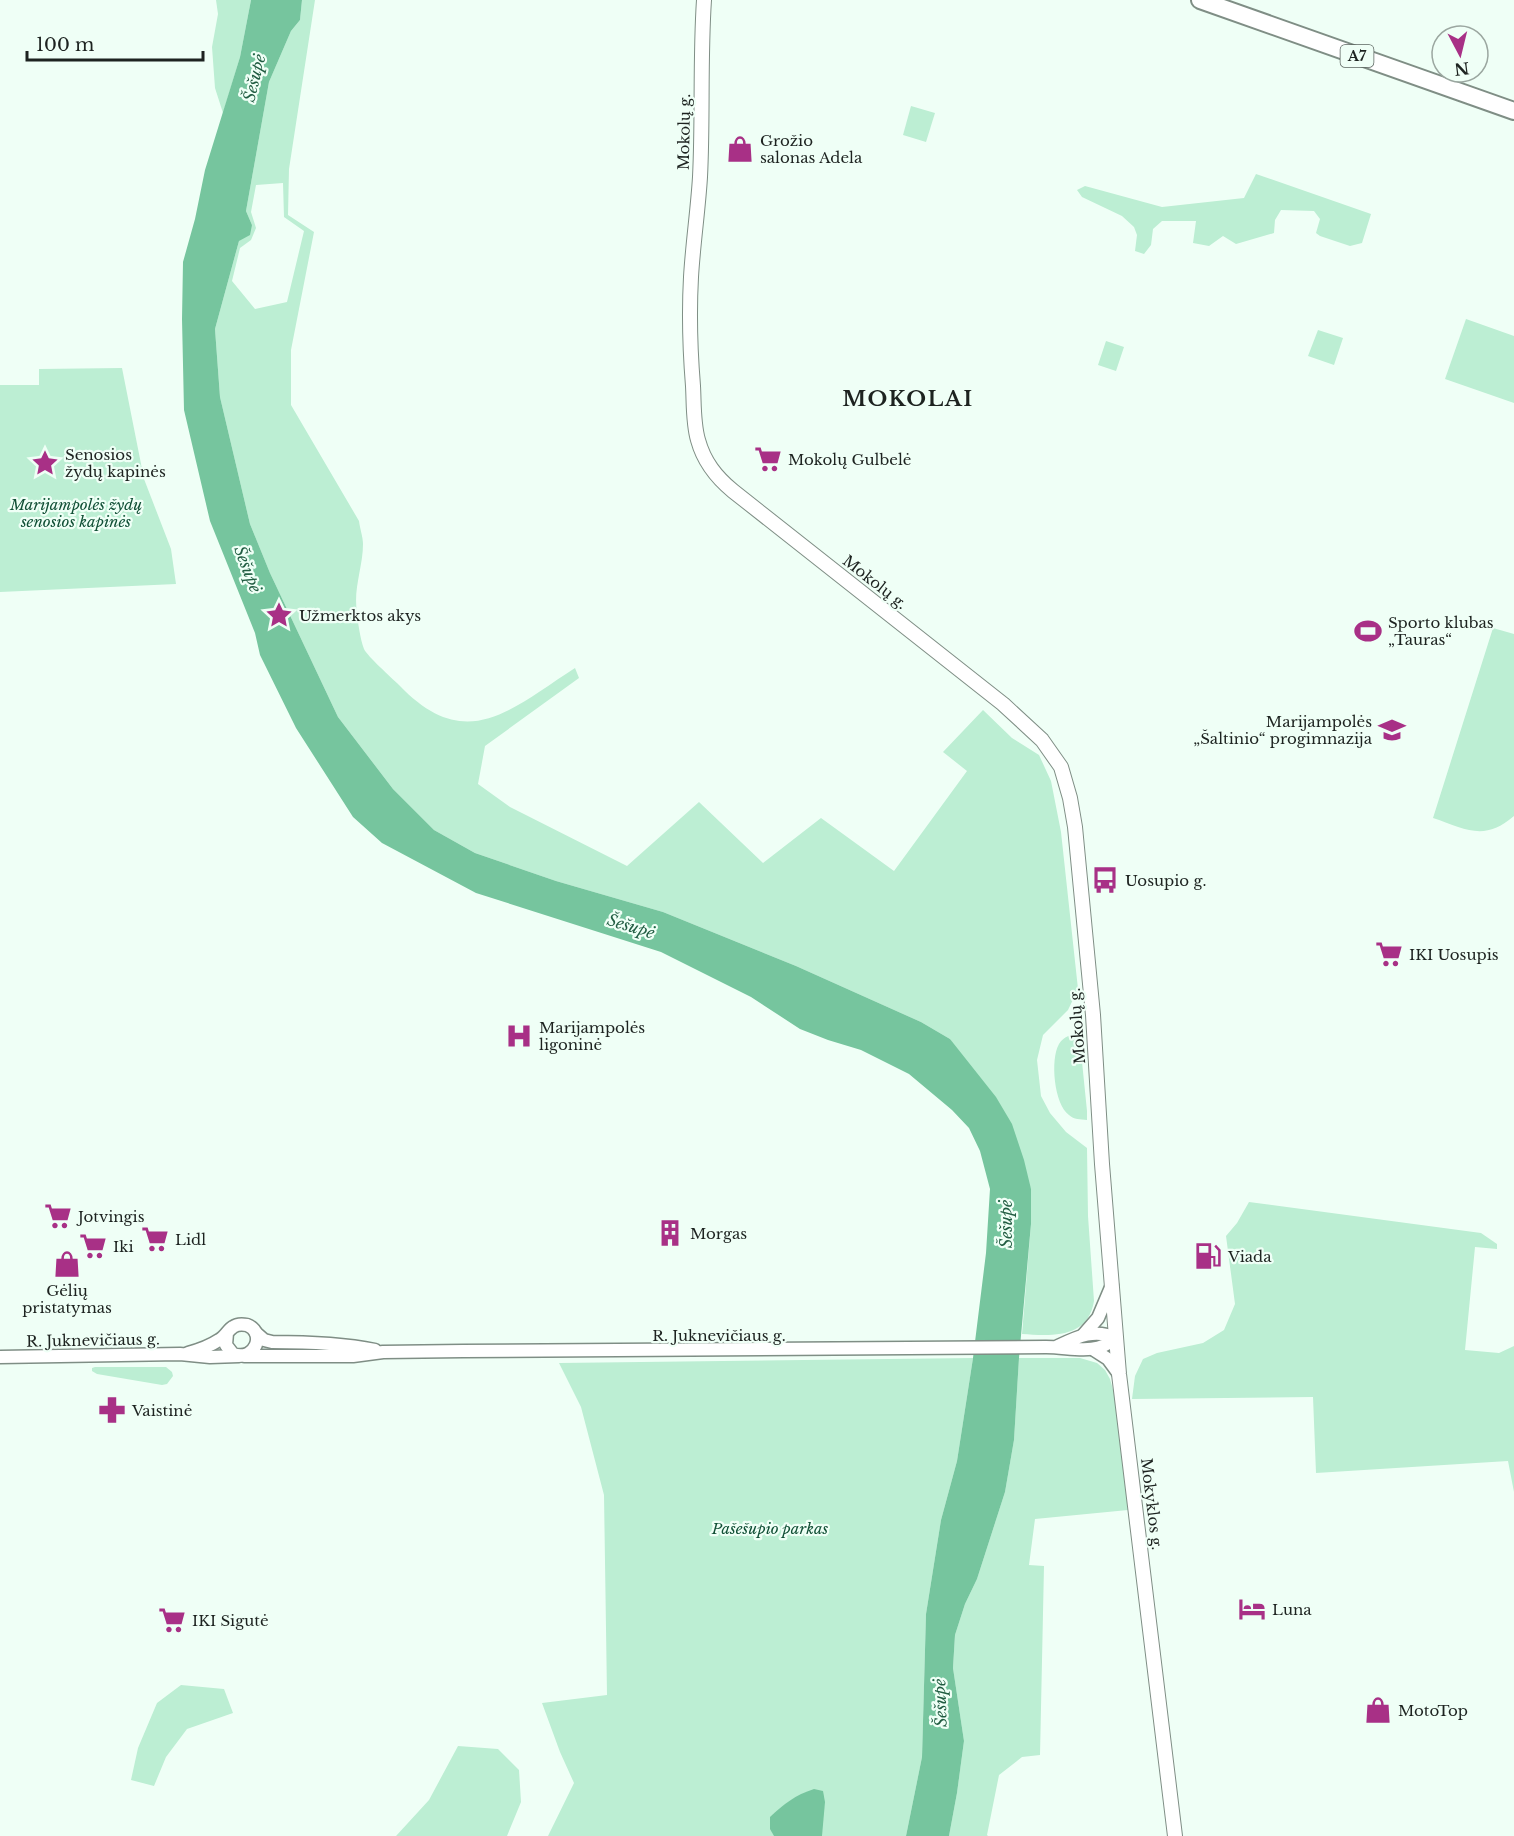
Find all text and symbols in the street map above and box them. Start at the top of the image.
scale bar [27,24,202,62]
north arrow [1430,24,1490,84]
text: 100 m [36,34,94,56]
road number: A7 [1340,45,1374,67]
water label: Šešupė [238,51,270,104]
text: N [1453,58,1471,80]
street label: Mokolų g. [674,94,694,170]
place label: Grožio salonas Adela [760,131,863,167]
shop icon: Grožio salonas Adela [725,134,755,164]
district label: MOKOLAI [842,386,974,412]
supermarket icon: Mokolų Gulbelė [753,444,783,474]
place label: Senosios žydų kapinės [65,445,166,481]
place icon: Senosios žydų kapinės [30,448,60,478]
place label: Mokolų Gulbelė [788,450,911,469]
park label: Marijampolės žydų senosios kapinės [9,495,142,531]
water label: Šešupė [230,543,266,596]
street label: Mokolų g. [839,551,911,613]
place icon: Užmerktos akys [264,600,294,630]
place label: Užmerktos akys [299,606,421,625]
place label: Sporto klubas „Tauras“ [1388,613,1494,649]
sports icon: Sporto klubas „Tauras“ [1353,616,1383,646]
place label: Marijampolės „Šaltinio“ progimnazija [1193,712,1373,748]
school or university icon: Marijampolės „Šaltinio“ progimnazija [1377,715,1407,745]
bus stop icon: Uosupio g. [1090,865,1120,895]
place label: Uosupio g. [1125,871,1206,890]
water label: Šešupė [605,909,658,943]
supermarket icon: IKI Uosupis [1374,939,1404,969]
place label: IKI Uosupis [1409,945,1499,964]
street label: Mokolų g. [1065,987,1089,1065]
place label: Marijampolės ligoninė [539,1018,645,1054]
hospital icon: Marijampolės ligoninė [504,1021,534,1051]
water label: Šešupė [996,1199,1016,1248]
supermarket icon: Jotvingis [43,1201,73,1231]
place label: Jotvingis [76,1207,145,1226]
building icon: Morgas [655,1218,685,1248]
supermarket icon: Lidl [140,1224,170,1254]
place label: Morgas [690,1224,747,1243]
place label: Lidl [175,1230,206,1249]
supermarket icon: Iki [78,1231,108,1261]
place label: Iki [113,1237,134,1256]
fuel station icon: Viada [1193,1241,1223,1271]
place label: Viada [1227,1247,1272,1266]
shop icon: Gėlių pristatymas [52,1249,82,1279]
place label: Gėlių pristatymas [22,1281,112,1317]
street label: R. Juknevičiaus g. [652,1326,786,1345]
street label: R. Juknevičiaus g. [26,1329,160,1351]
pharmacy icon: Vaistinė [97,1395,127,1425]
place label: Vaistinė [131,1401,192,1420]
street label: Mokyklos g. [1137,1457,1167,1551]
park label: Pašešupio parkas [711,1519,828,1538]
hotel icon: Luna [1237,1594,1267,1624]
place label: Luna [1272,1600,1312,1619]
supermarket icon: IKI Sigutė [157,1605,187,1635]
place label: IKI Sigutė [192,1611,269,1630]
water label: Šešupė [929,1678,951,1728]
shop icon: MotoTop [1363,1695,1393,1725]
place label: MotoTop [1398,1701,1468,1720]

